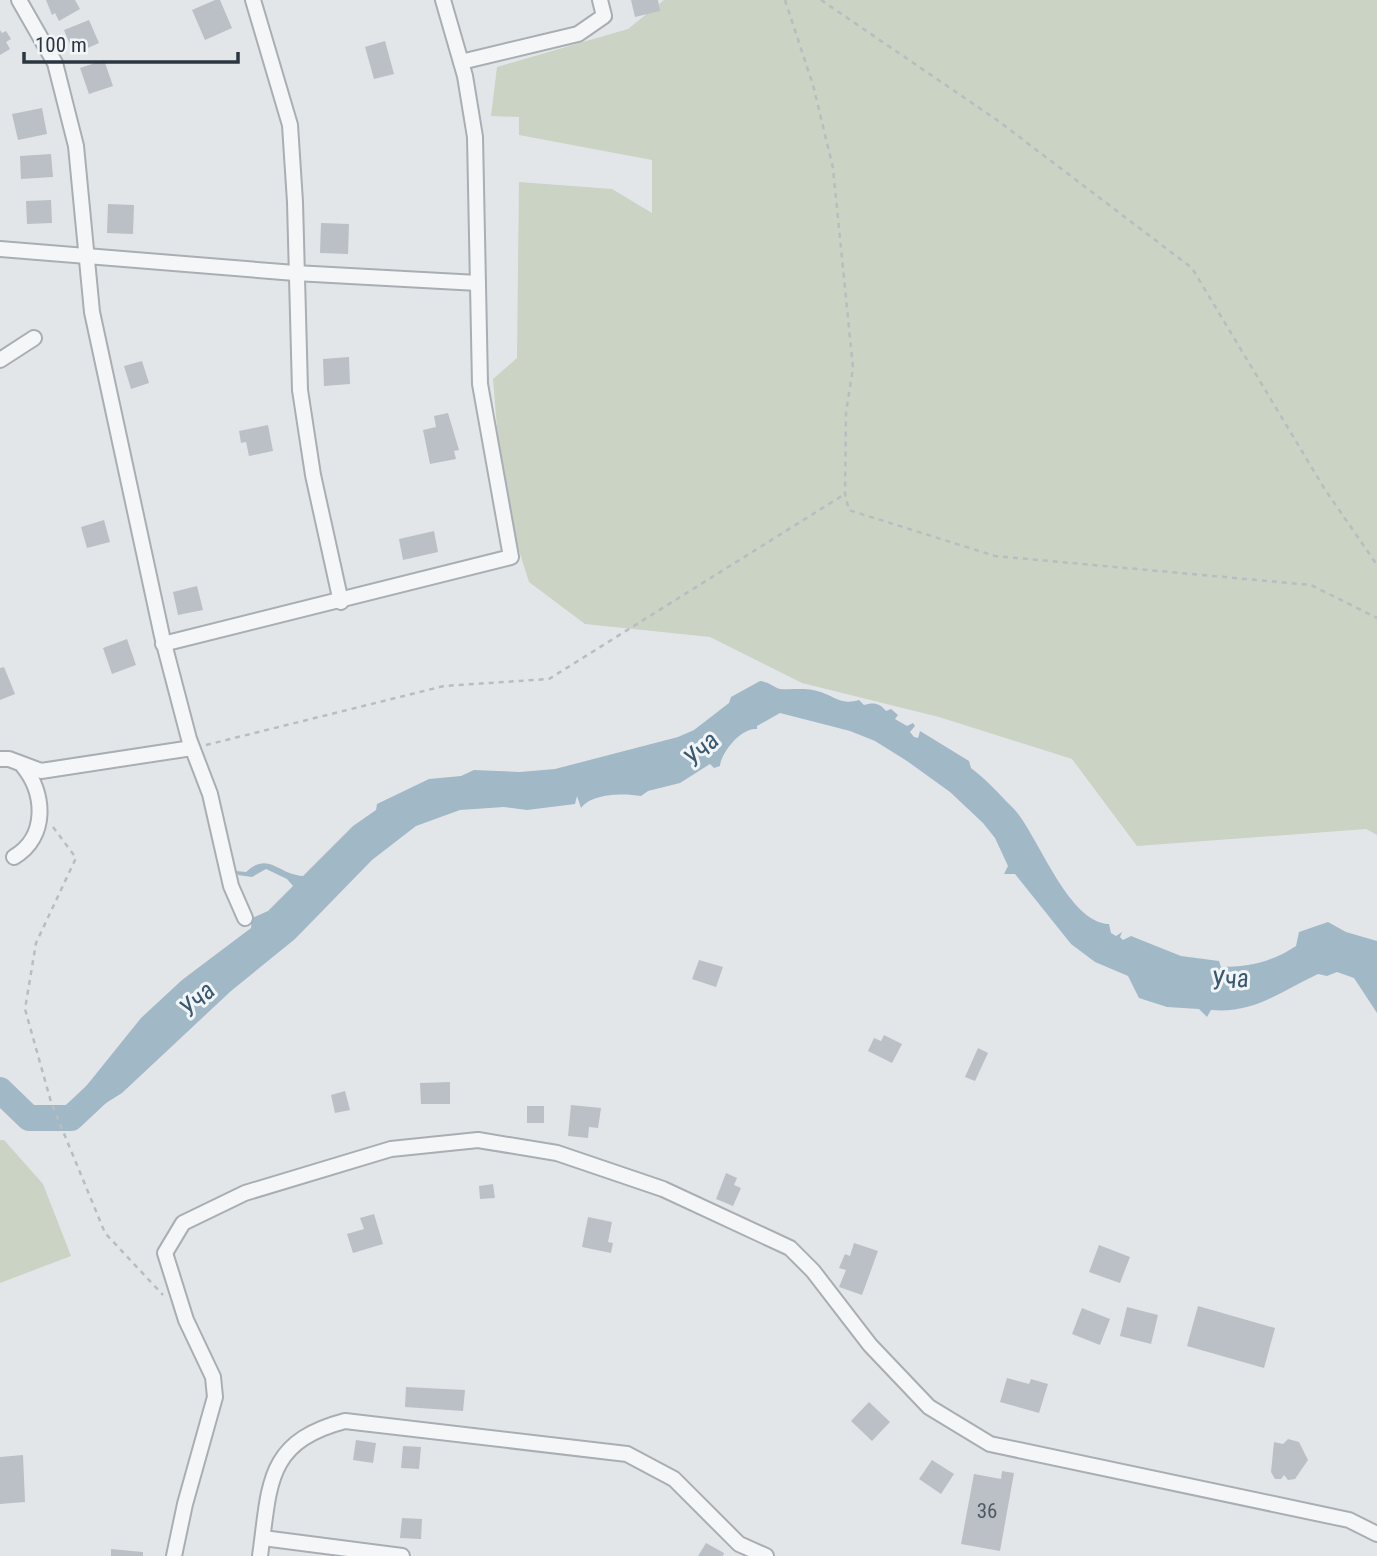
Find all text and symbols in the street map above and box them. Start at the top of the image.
scale bar [24,21,238,65]
text: 100 m [35,33,87,57]
water label: Уча [677,725,725,773]
water label: Уча [1210,962,1250,996]
water label: Уча [173,975,221,1023]
house number: 36 [977,1499,997,1523]

